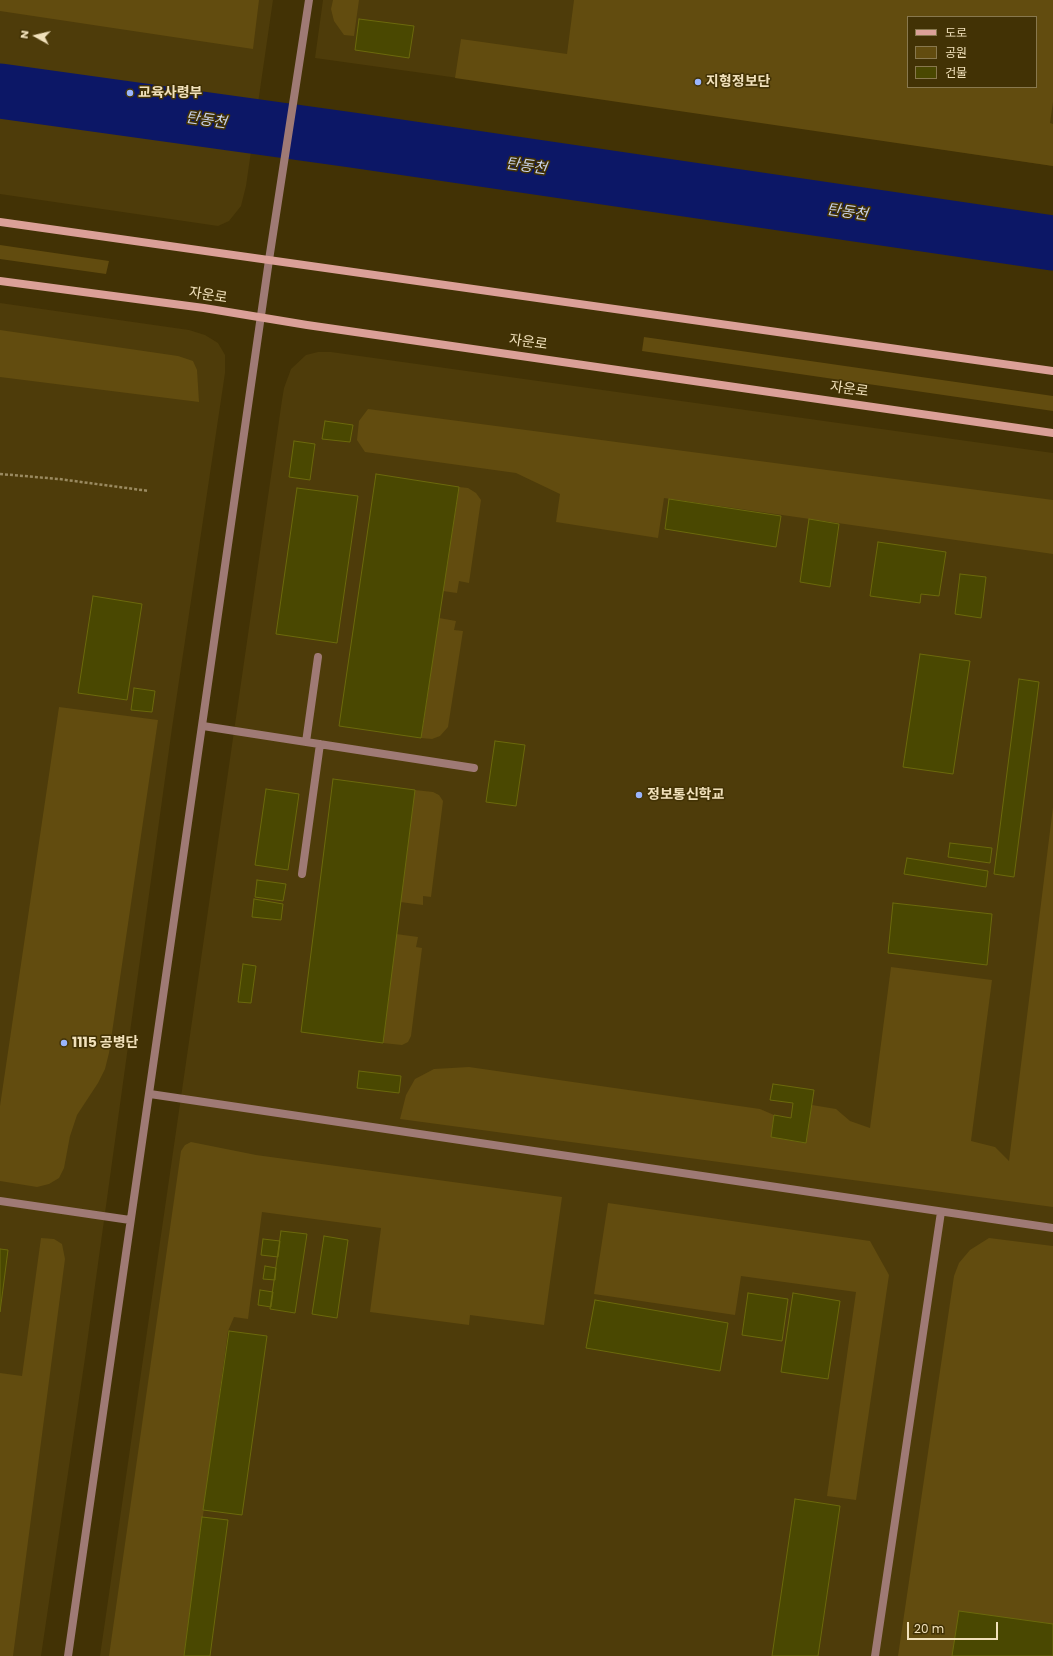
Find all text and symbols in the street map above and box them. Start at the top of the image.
north arrow [16,16,56,56]
legend [907,16,1037,88]
text: 도로 [945,24,967,41]
text: N [16,29,33,40]
text: 공원 [945,44,967,61]
text: 건물 [945,64,967,81]
place label: 지형정보단 [706,74,770,90]
marker: 지형정보단 [693,77,703,87]
place label: 교육사령부 [138,85,202,101]
marker: 교육사령부 [125,88,135,98]
water label: 탄동천 [184,109,228,133]
water label: 탄동천 [504,155,548,179]
water label: 탄동천 [825,201,869,225]
street label: 자운로 [188,285,228,307]
street label: 자운로 [508,332,548,354]
street label: 자운로 [829,379,869,401]
place label: 정보통신학교 [647,787,724,803]
marker: 정보통신학교 [634,790,644,800]
place label: 1115 공병단 [72,1035,138,1051]
marker: 1115 공병단 [59,1038,69,1048]
scale bar [909,1614,1000,1640]
text: 20 m [914,1620,944,1637]

